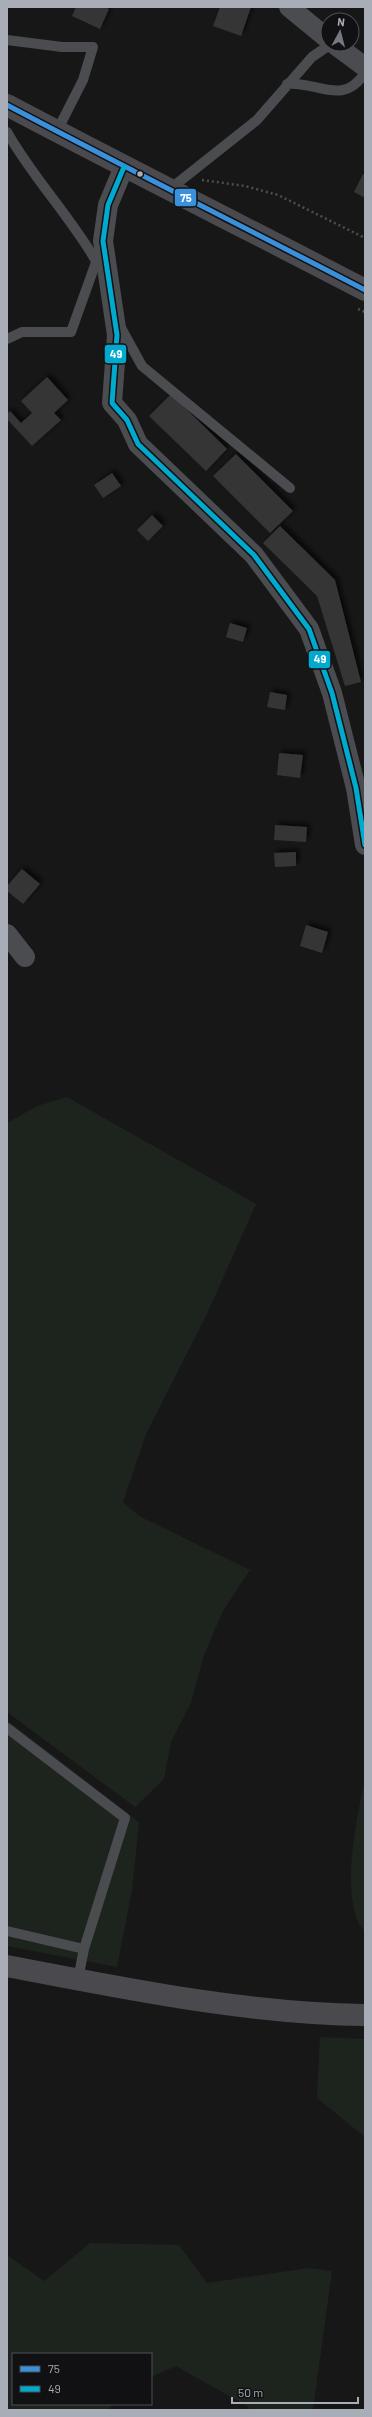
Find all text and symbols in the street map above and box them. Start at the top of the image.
north arrow [320,12,360,52]
text: N [337,15,346,28]
unlabelled marker [135,169,145,179]
line badge: 75 [174,188,197,207]
text: 75 [180,191,192,204]
line badge: 49 [104,344,127,364]
text: 49 [110,347,122,360]
line badge: 49 [308,650,331,669]
text: 49 [314,652,326,665]
legend [12,2353,152,2405]
text: 75 [48,2361,60,2375]
scale bar [232,2379,358,2405]
text: 49 [48,2381,61,2395]
text: 50 m [238,2385,263,2399]

